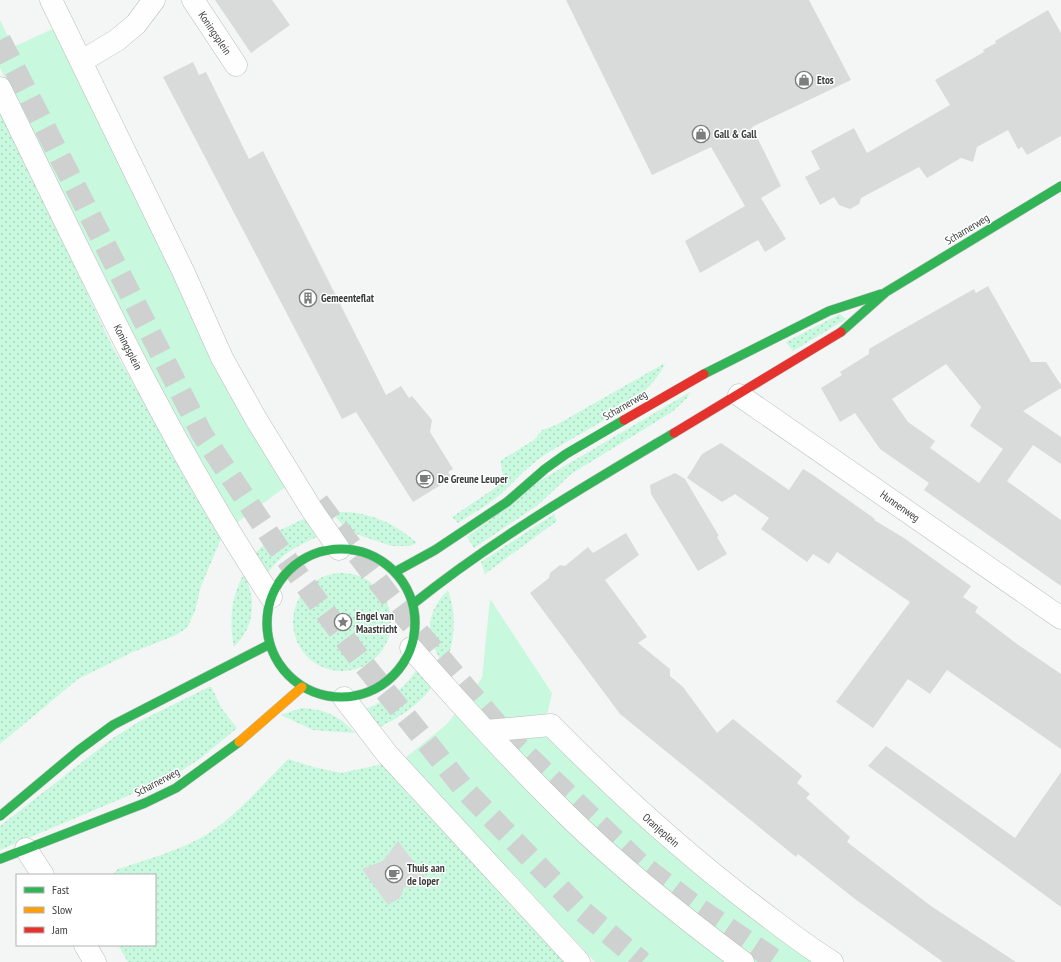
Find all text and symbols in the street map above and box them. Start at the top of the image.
street label: Koningsplein [195,9,235,58]
shop icon: Etos [794,70,814,90]
place label: Etos [817,73,834,87]
shop icon: Gall & Gall [691,124,711,144]
place label: Gall & Gall [714,127,757,141]
street label: Scharnerweg [942,210,992,248]
building icon: Gemeenteflat [298,288,318,308]
place label: Gemeenteflat [321,291,375,305]
street label: Koningsplein [111,322,146,372]
street label: Scharnerweg [600,387,650,423]
cafe icon: De Greune Leuper [415,469,435,489]
place label: De Greune Leuper [438,472,509,486]
street label: Hunnenweg [877,487,923,525]
place label: Engel van Maastricht [356,609,398,636]
place icon: Engel van Maastricht [333,612,353,632]
street label: Scharnerweg [132,764,182,800]
street label: Oranjeplein [640,810,682,850]
place label: Thuis aan de loper [407,861,445,888]
cafe icon: Thuis aan de loper [384,864,404,884]
legend [16,874,156,946]
text: Fast [52,882,70,897]
text: Slow [52,902,73,917]
text: Jam [51,922,68,937]

